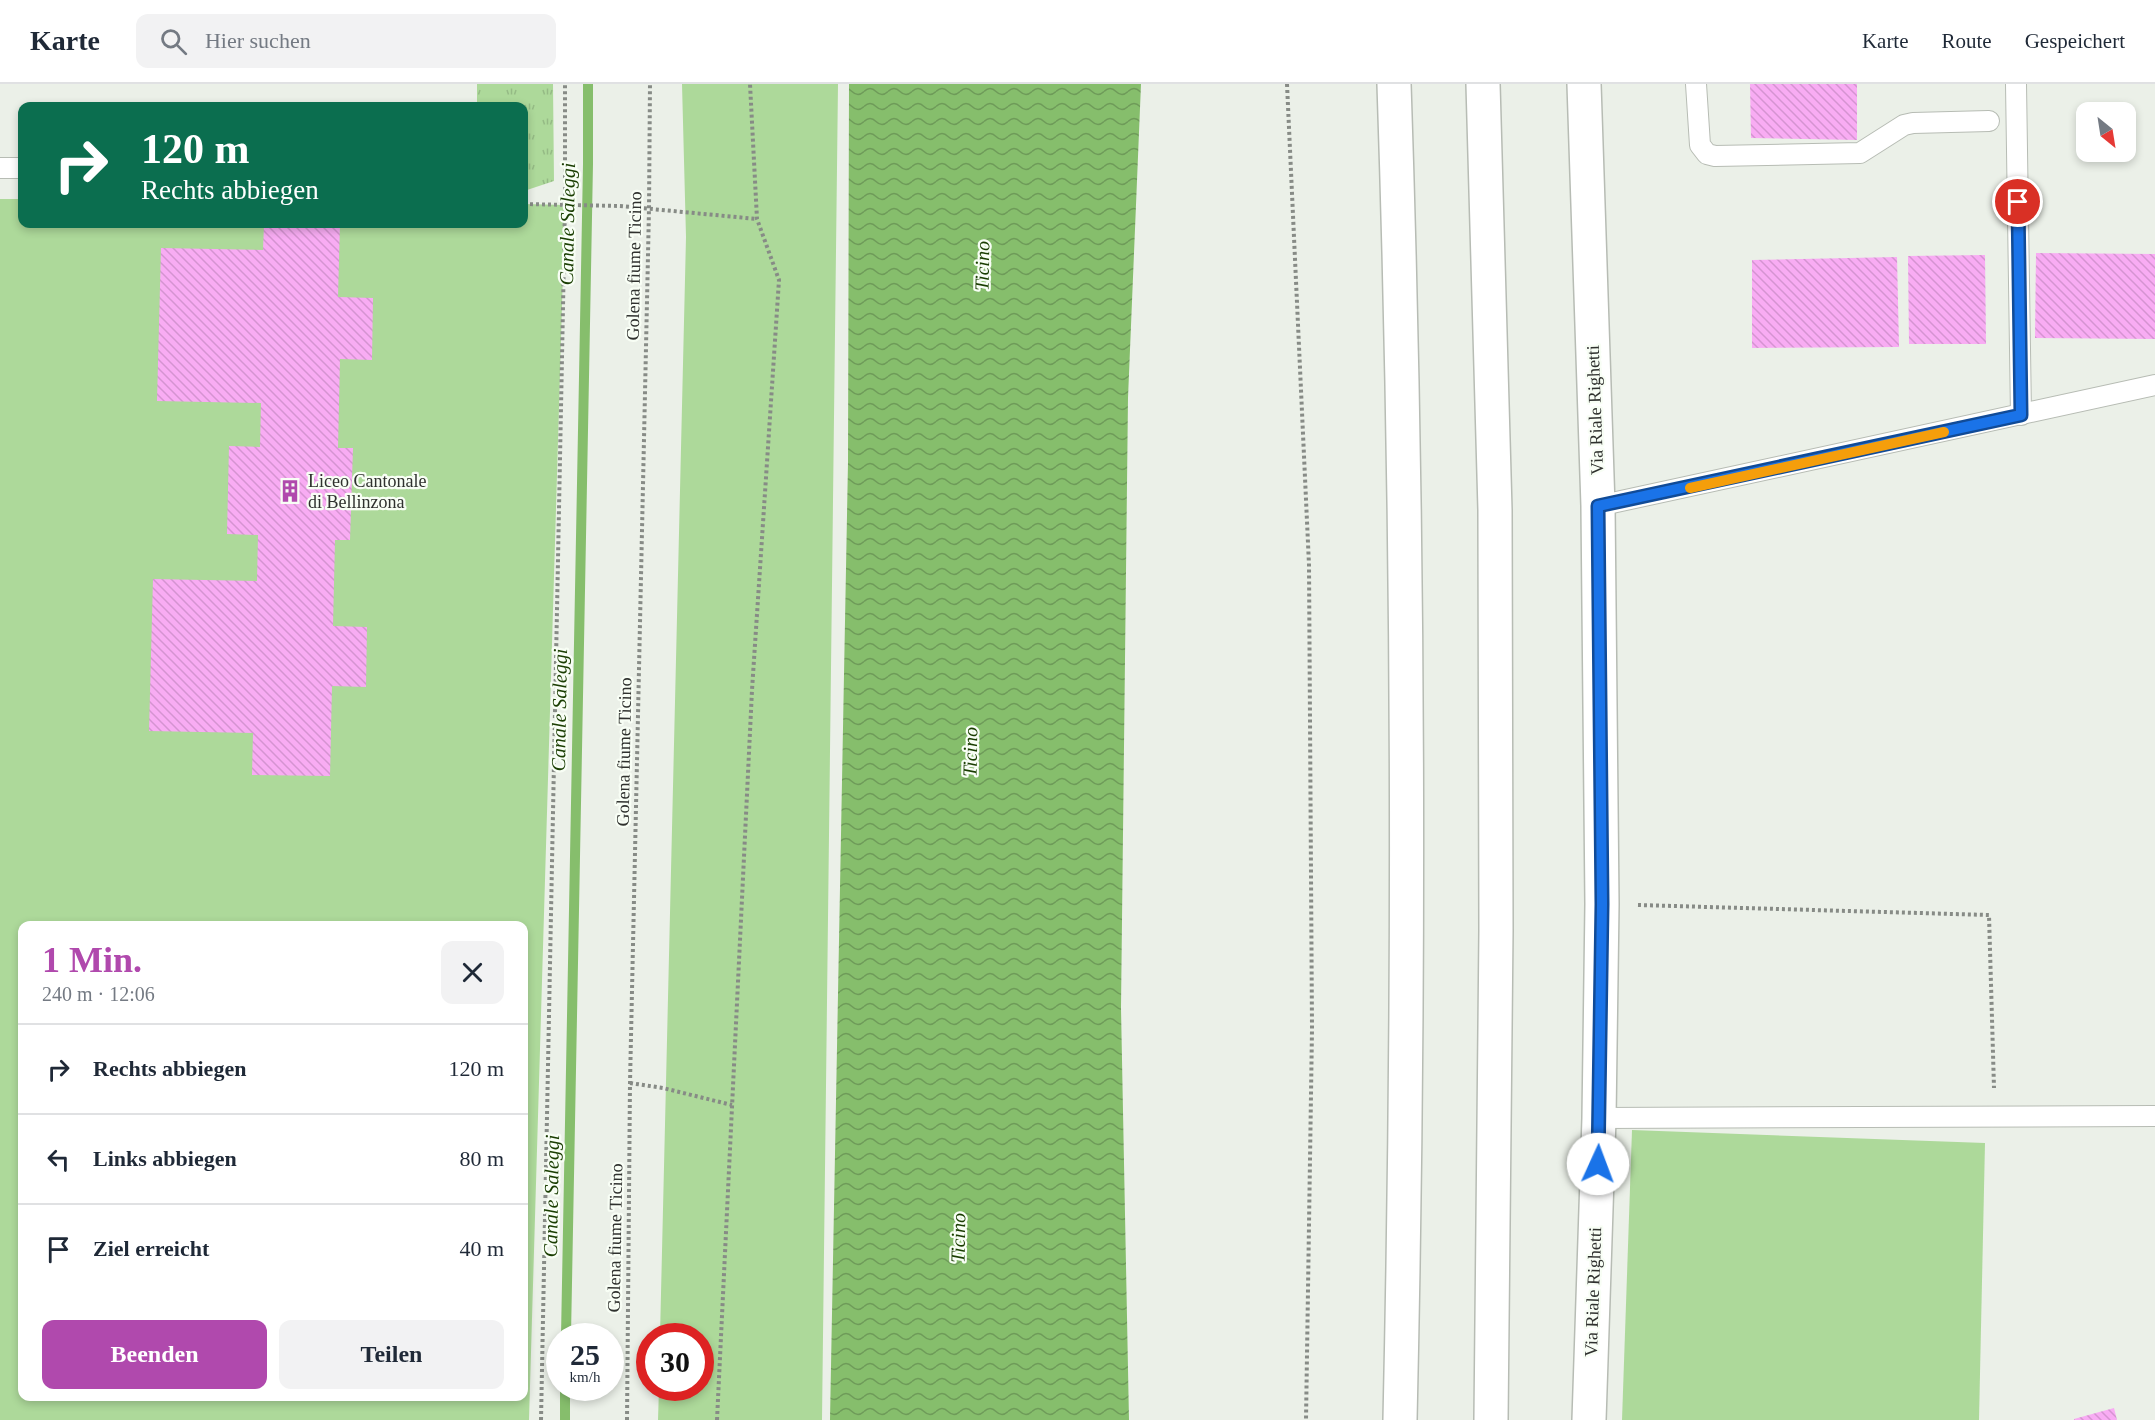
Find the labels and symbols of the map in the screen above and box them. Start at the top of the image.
north arrow [2076,102,2136,162]
water label: Canale Saleggi [555,162,580,286]
pin [1992,176,2043,227]
street label: Golena fiume Ticino [623,191,645,341]
water label: Ticino [971,241,993,291]
street label: Via Riale Righetti [1583,345,1607,475]
place label: Liceo Cantonale di Bellinzona [308,471,426,512]
building icon: Liceo Cantonale di Bellinzona [277,478,303,504]
water label: Canale Saleggi [547,648,572,772]
street label: Golena fiume Ticino [613,677,635,827]
water label: Ticino [959,727,981,777]
position arrow [1566,1132,1630,1196]
water label: Canale Saleggi [539,1134,564,1258]
street label: Golena fiume Ticino [604,1163,626,1313]
water label: Ticino [947,1213,969,1263]
street label: Via Riale Righetti [1581,1227,1605,1357]
speed limit sign: 30 [636,1323,714,1401]

